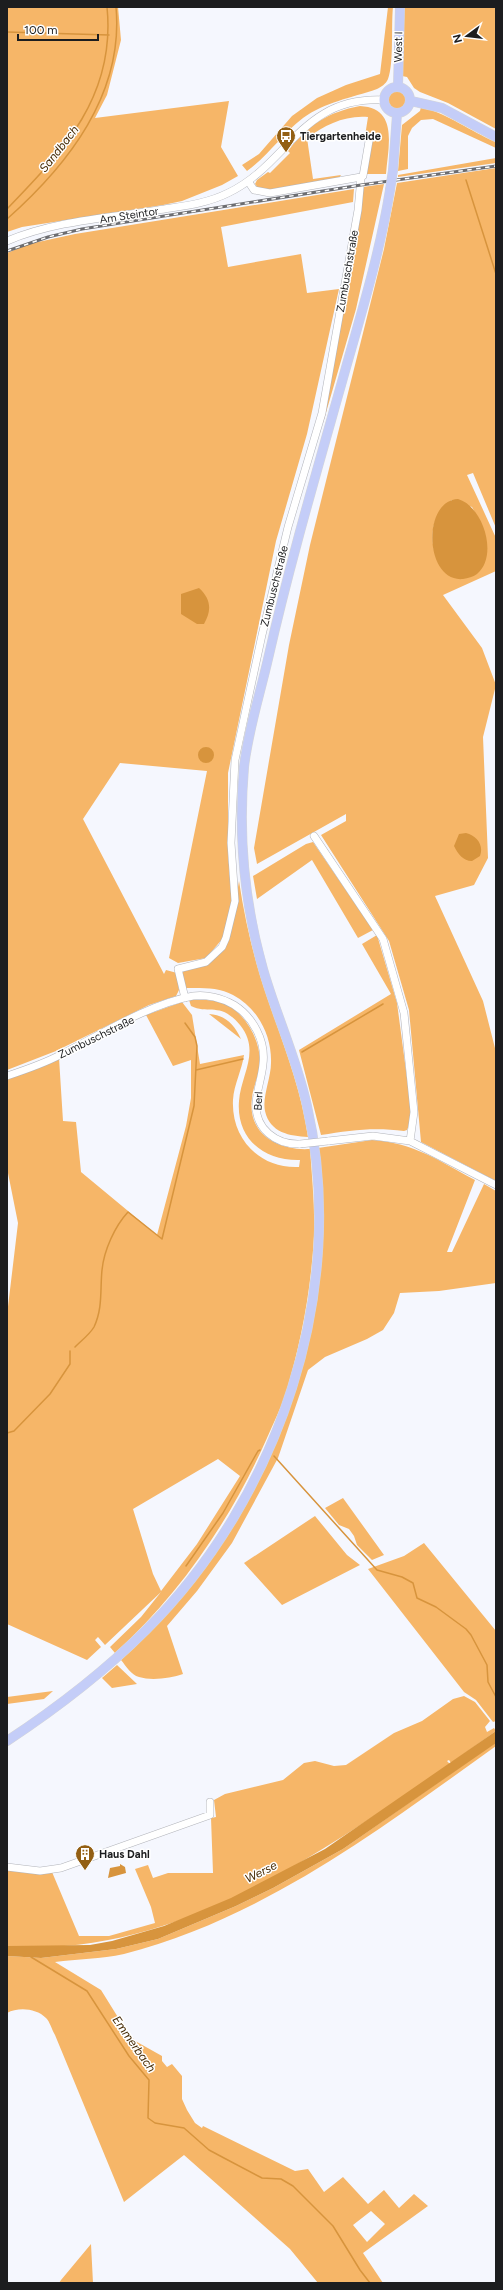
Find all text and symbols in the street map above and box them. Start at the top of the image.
scale bar [18,16,98,42]
north arrow [447,16,487,56]
text: 100 m [24,23,58,37]
street label: West I [392,31,405,63]
text: N [450,33,465,44]
water label: Sandbach [36,123,82,175]
bus stop icon: Tiergartenheide [275,125,297,153]
place label: Tiergartenheide [300,130,381,143]
street label: Am Steintor [99,204,160,227]
street label: Zumbuschstraße [334,229,361,313]
street label: Zumbuschstraße [258,544,291,628]
street label: Zumbuschstraße [56,1013,136,1062]
street label: Berl [252,1091,265,1111]
building icon: Haus Dahl [74,1843,96,1871]
place label: Haus Dahl [99,1848,150,1861]
water label: Werse [243,1858,280,1886]
water label: Emmerbach [109,2013,159,2075]

